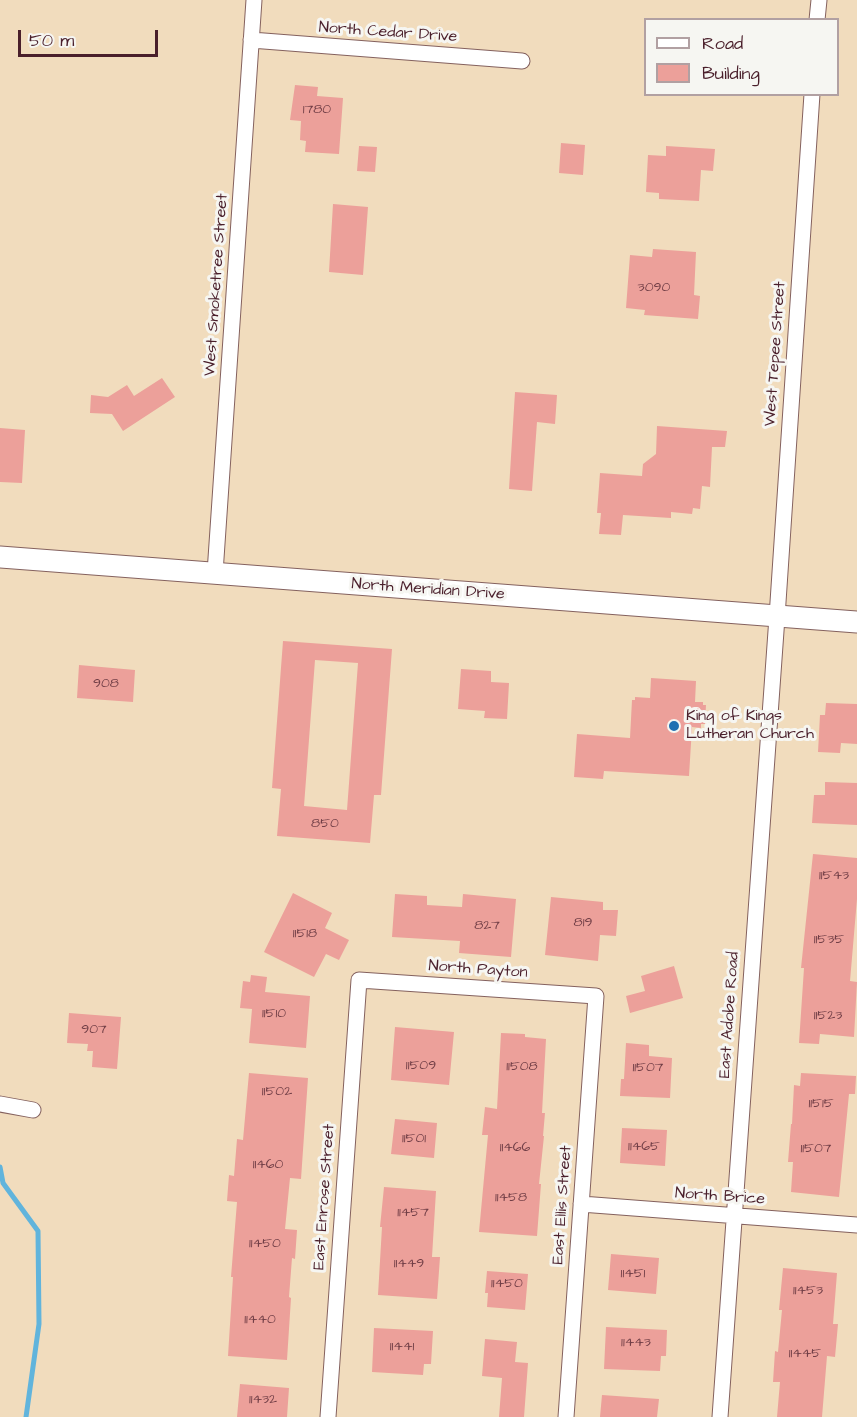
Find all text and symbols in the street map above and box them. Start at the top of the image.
scale bar [21,18,160,56]
legend [644,18,839,96]
street label: North Cedar Drive [318,19,458,47]
text: 50 m [29,28,74,53]
text: Road [702,31,743,56]
text: Building [702,61,760,86]
house number: 1780 [303,102,331,118]
street label: West Smoketree Street [201,193,233,377]
house number: 3090 [638,280,670,296]
street label: West Tepee Street [761,281,791,427]
street label: North Meridian Drive [351,575,505,605]
house number: 908 [93,676,119,692]
place label: King of Kings Lutheran Church [686,707,814,745]
marker: King of Kings Lutheran Church [667,719,681,733]
house number: 850 [311,816,339,832]
house number: 11543 [819,868,849,884]
house number: 819 [574,915,592,931]
house number: 827 [474,918,500,934]
house number: 11518 [293,926,317,942]
house number: 11535 [814,932,844,948]
street label: East Adobe Road [716,951,744,1079]
street label: North Payton [428,957,528,983]
house number: 11510 [262,1006,286,1022]
house number: 11523 [814,1008,842,1024]
house number: 907 [81,1022,107,1038]
house number: 11509 [406,1058,436,1074]
house number: 11508 [506,1059,538,1075]
house number: 11507 [633,1060,663,1076]
house number: 11502 [262,1084,292,1100]
house number: 11515 [808,1096,834,1112]
street label: East Enrose Street [310,1123,340,1271]
house number: 11501 [402,1131,426,1147]
house number: 11465 [628,1139,660,1155]
house number: 11466 [500,1140,530,1156]
house number: 11507 [801,1141,831,1157]
street label: East Ellis Street [549,1145,577,1265]
house number: 11460 [253,1157,283,1173]
street label: North Brice [674,1184,766,1210]
house number: 11458 [495,1190,527,1206]
house number: 11457 [397,1205,429,1221]
house number: 11450 [249,1236,281,1252]
house number: 11449 [394,1256,424,1272]
house number: 11451 [621,1266,645,1282]
house number: 11450 [491,1276,523,1292]
house number: 11453 [793,1283,823,1299]
house number: 11440 [244,1312,276,1328]
house number: 11443 [621,1335,651,1351]
house number: 11441 [390,1339,414,1355]
house number: 11445 [789,1346,821,1362]
house number: 11432 [249,1392,277,1408]

